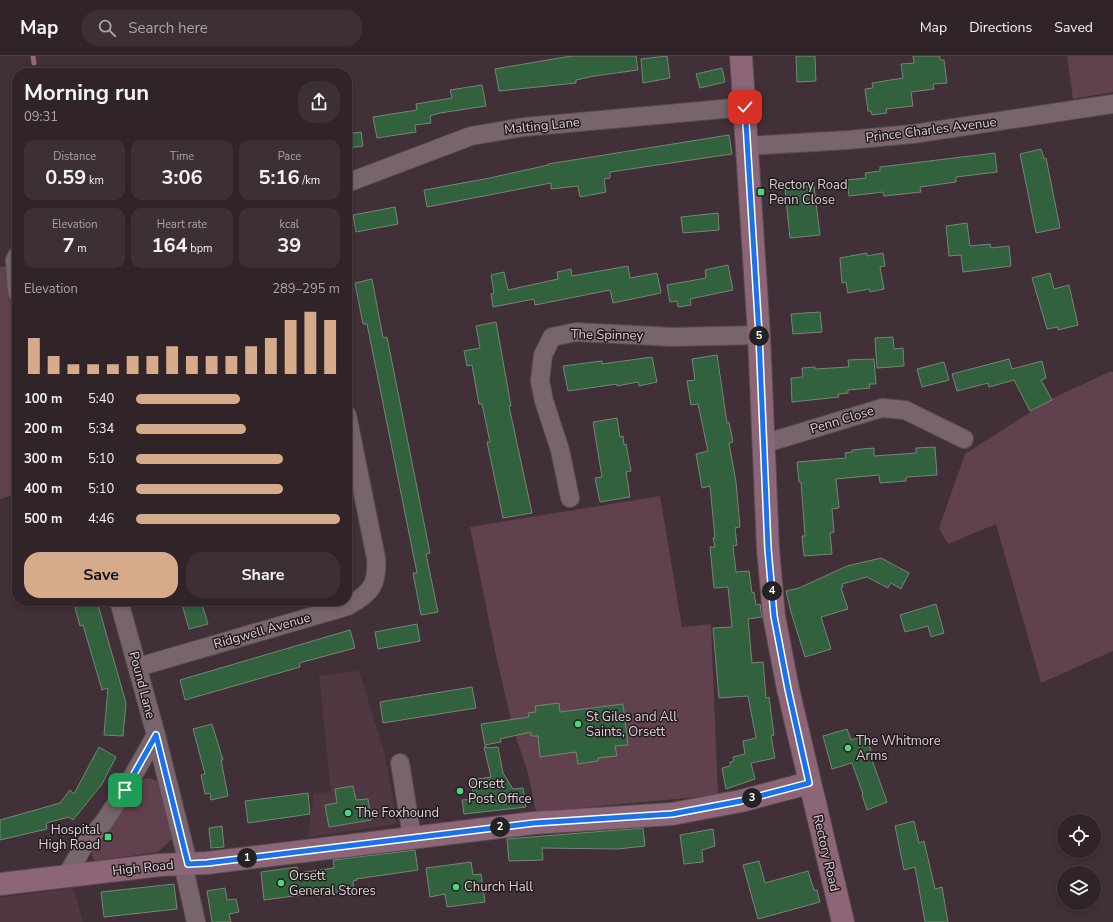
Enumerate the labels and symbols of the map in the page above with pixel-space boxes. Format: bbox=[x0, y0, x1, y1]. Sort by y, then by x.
pin bbox=[728, 90, 762, 124]
street label: Malting Lane bbox=[503, 113, 581, 139]
street label: Prince Charles Avenue bbox=[865, 113, 997, 147]
place label: Rectory Road Penn Close bbox=[769, 176, 848, 209]
marker: Rectory Road Penn Close bbox=[756, 187, 766, 197]
street label: The Spinney bbox=[571, 325, 644, 345]
pin: 5 bbox=[749, 326, 769, 346]
street label: Penn Close bbox=[808, 402, 876, 438]
pin: 4 bbox=[762, 581, 782, 601]
street label: Ridgwell Avenue bbox=[211, 609, 313, 653]
street label: Pound Lane bbox=[124, 649, 160, 721]
place label: St Giles and All Saints, Orsett bbox=[586, 708, 677, 741]
marker: St Giles and All Saints, Orsett bbox=[573, 719, 583, 729]
place label: The Whitmore Arms bbox=[856, 732, 941, 765]
marker: The Whitmore Arms bbox=[843, 743, 853, 753]
pin bbox=[108, 773, 142, 807]
place label: Orsett Post Office bbox=[468, 775, 531, 808]
marker: Orsett Post Office bbox=[455, 786, 465, 796]
pin: 3 bbox=[742, 788, 762, 808]
place label: The Foxhound bbox=[356, 804, 439, 822]
marker: The Foxhound bbox=[343, 808, 353, 818]
street label: Rectory Road bbox=[808, 813, 844, 893]
pin: 2 bbox=[490, 817, 510, 837]
place label: Hospital High Road bbox=[39, 821, 100, 854]
marker: Hospital High Road bbox=[103, 832, 113, 842]
pin: 1 bbox=[237, 848, 257, 868]
street label: High Road bbox=[111, 856, 175, 880]
place label: Orsett General Stores bbox=[289, 867, 376, 900]
marker: Orsett General Stores bbox=[276, 878, 286, 888]
place label: Church Hall bbox=[464, 878, 533, 896]
marker: Church Hall bbox=[451, 882, 461, 892]

